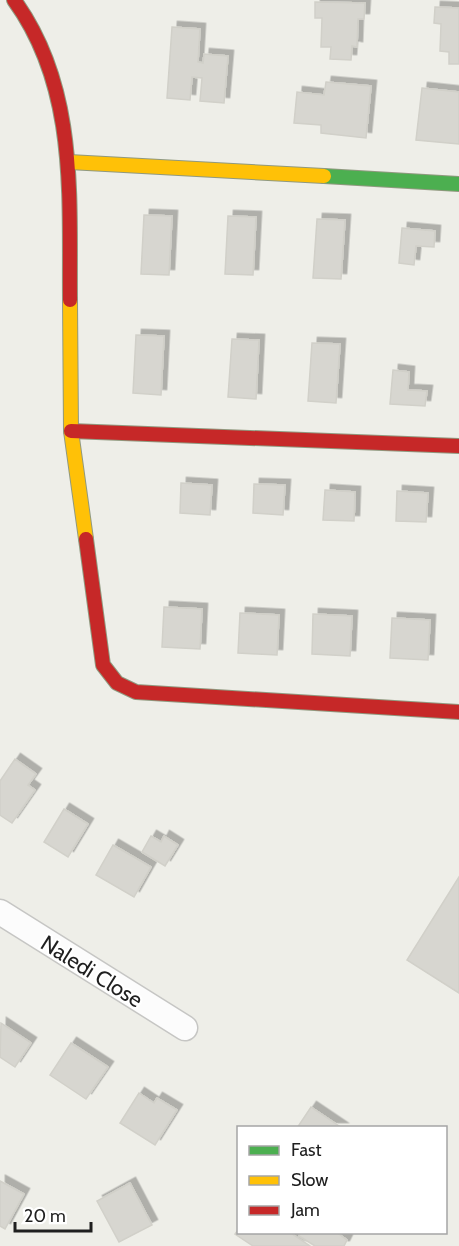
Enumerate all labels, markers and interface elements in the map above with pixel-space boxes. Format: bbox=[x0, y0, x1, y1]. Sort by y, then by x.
street label: Naledi Close bbox=[36, 929, 148, 1013]
legend bbox=[237, 1126, 447, 1234]
text: Fast bbox=[291, 1139, 322, 1161]
text: Slow bbox=[291, 1169, 328, 1191]
scale bar bbox=[15, 1195, 92, 1233]
text: Jam bbox=[290, 1199, 320, 1221]
text: 20 m bbox=[24, 1205, 66, 1227]

